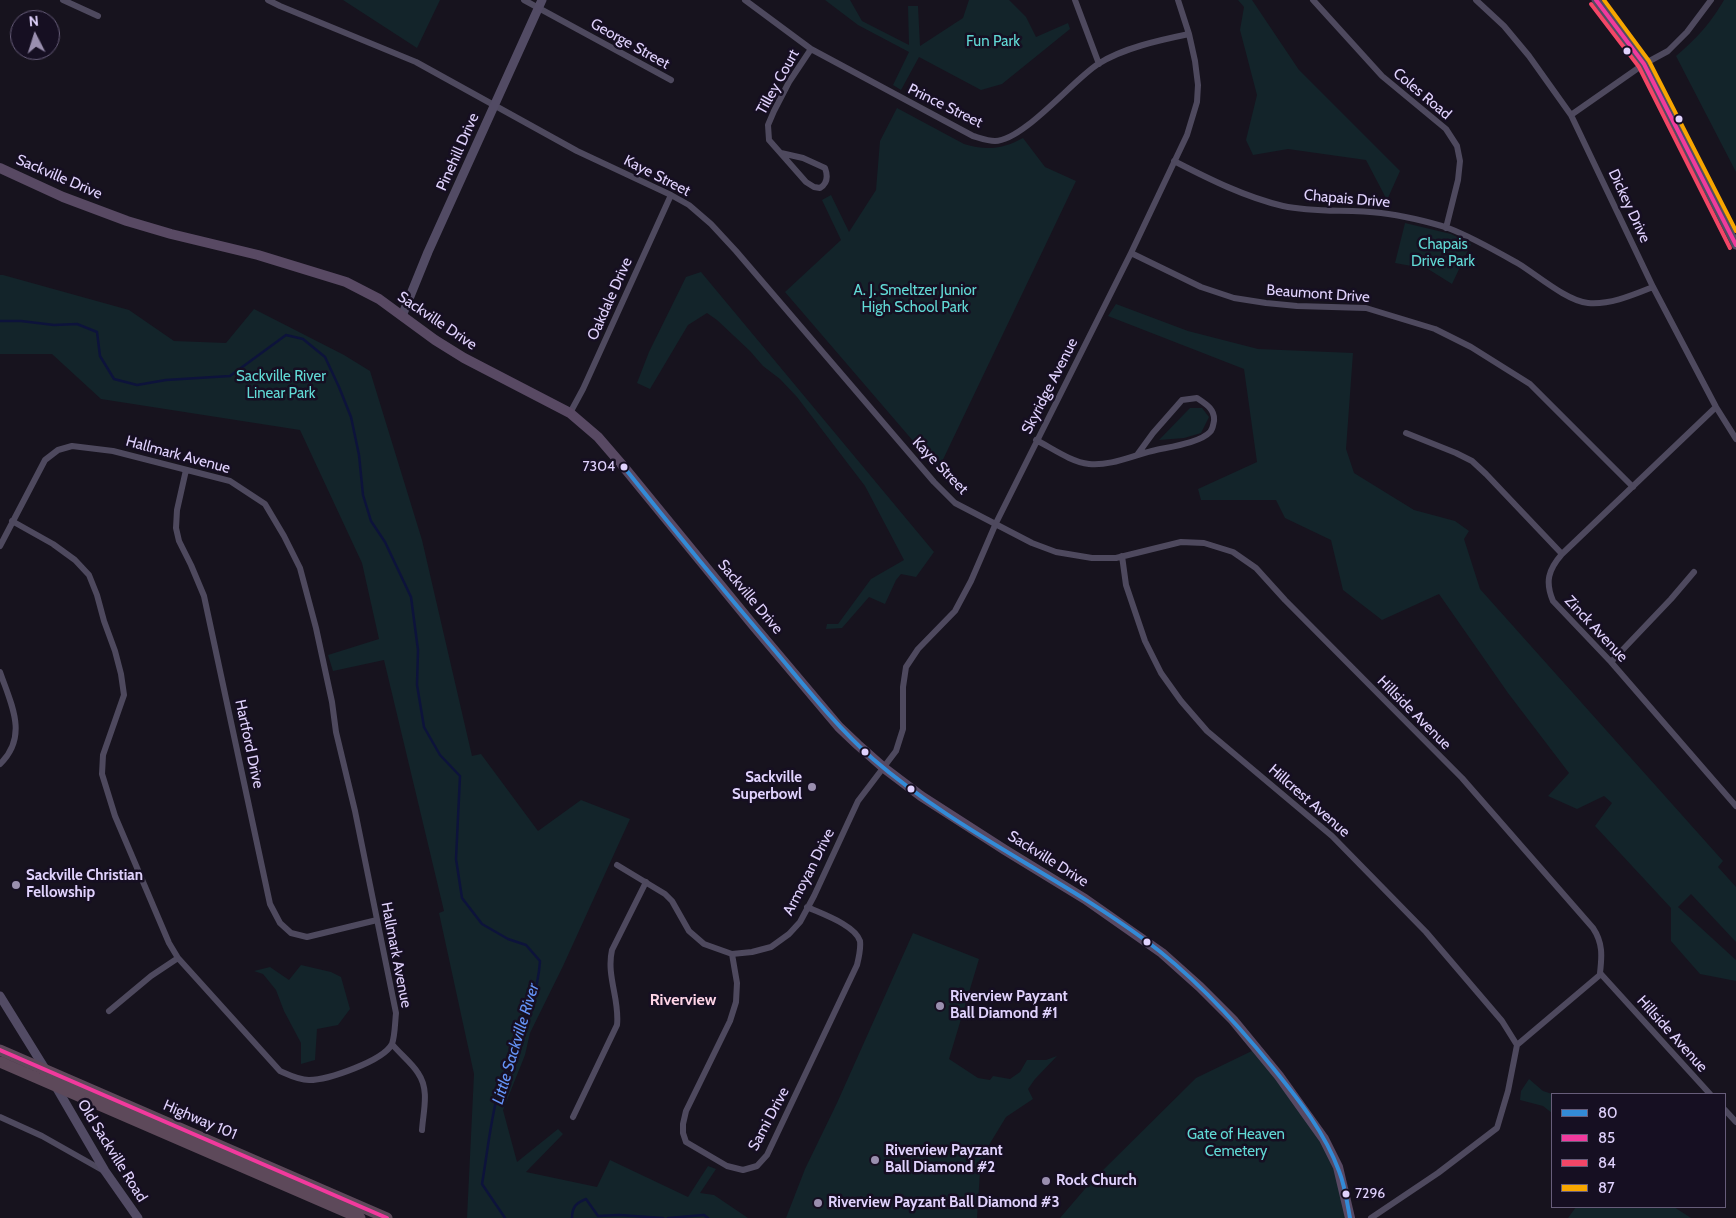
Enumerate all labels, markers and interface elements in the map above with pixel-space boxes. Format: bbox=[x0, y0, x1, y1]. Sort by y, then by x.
north arrow bbox=[10, 10, 60, 60]
text: N bbox=[28, 12, 39, 30]
street label: George Street bbox=[587, 15, 673, 73]
park label: Fun Park bbox=[966, 33, 1020, 51]
street label: Tilley Court bbox=[753, 46, 803, 118]
unlabelled marker bbox=[1622, 46, 1632, 56]
street label: Coles Road bbox=[1389, 64, 1455, 124]
street label: Prince Street bbox=[905, 80, 985, 132]
street label: Pinehill Drive bbox=[433, 110, 483, 194]
unlabelled marker bbox=[1674, 114, 1684, 124]
street label: Sackville Drive bbox=[13, 151, 105, 203]
street label: Kaye Street bbox=[621, 152, 693, 200]
street label: Dickey Drive bbox=[1604, 166, 1654, 246]
street label: Chapais Drive bbox=[1303, 186, 1391, 212]
park label: Chapais Drive Park bbox=[1411, 236, 1475, 271]
street label: Oakdale Drive bbox=[584, 255, 636, 343]
street label: Beaumont Drive bbox=[1266, 281, 1370, 307]
park label: A. J. Smeltzer Junior High School Park bbox=[854, 282, 976, 317]
street label: Sackville Drive bbox=[394, 288, 480, 354]
street label: Skyridge Avenue bbox=[1018, 335, 1082, 437]
park label: Sackville River Linear Park bbox=[236, 368, 326, 403]
street label: Hallmark Avenue bbox=[124, 432, 232, 478]
street label: Kaye Street bbox=[908, 434, 972, 498]
place label: 7304 bbox=[583, 459, 615, 475]
marker: 7304 bbox=[619, 462, 629, 472]
street label: Sackville Drive bbox=[714, 556, 786, 638]
street label: Zinck Avenue bbox=[1561, 592, 1631, 666]
street label: Hillside Avenue bbox=[1373, 672, 1455, 754]
street label: Hartford Drive bbox=[231, 698, 267, 790]
unlabelled marker bbox=[860, 747, 870, 757]
street label: Hillcrest Avenue bbox=[1265, 761, 1353, 841]
place label: Sackville Superbowl bbox=[732, 769, 802, 804]
marker: Sackville Superbowl bbox=[806, 781, 818, 793]
unlabelled marker bbox=[906, 784, 916, 794]
street label: Armoyan Drive bbox=[779, 825, 839, 919]
street label: Sackville Drive bbox=[1004, 827, 1092, 891]
place label: Sackville Christian Fellowship bbox=[26, 867, 143, 902]
marker: Sackville Christian Fellowship bbox=[10, 879, 22, 891]
street label: Hallmark Avenue bbox=[377, 901, 415, 1009]
unlabelled marker bbox=[1142, 937, 1152, 947]
water label: Little Sackville River bbox=[488, 981, 544, 1107]
place label: Riverview Payzant Ball Diamond #1 bbox=[950, 988, 1068, 1023]
district label: Riverview bbox=[650, 990, 716, 1010]
street label: Hillside Avenue bbox=[1633, 992, 1711, 1076]
marker: Riverview Payzant Ball Diamond #1 bbox=[934, 1000, 946, 1012]
street label: Sami Drive bbox=[745, 1084, 793, 1154]
legend bbox=[1551, 1093, 1726, 1208]
street label: Highway 101 bbox=[161, 1096, 239, 1144]
street label: Old Sackville Road bbox=[73, 1097, 151, 1205]
text: 80 bbox=[1598, 1104, 1618, 1122]
park label: Gate of Heaven Cemetery bbox=[1187, 1126, 1285, 1161]
text: 85 bbox=[1598, 1129, 1615, 1147]
place label: Riverview Payzant Ball Diamond #2 bbox=[885, 1142, 1003, 1177]
marker: Riverview Payzant Ball Diamond #2 bbox=[869, 1154, 881, 1166]
text: 84 bbox=[1598, 1154, 1616, 1172]
place label: Rock Church bbox=[1056, 1172, 1137, 1190]
marker: Rock Church bbox=[1040, 1175, 1052, 1187]
text: 87 bbox=[1598, 1179, 1615, 1197]
place label: 7296 bbox=[1355, 1186, 1385, 1202]
marker: 7296 bbox=[1341, 1189, 1351, 1199]
place label: Riverview Payzant Ball Diamond #3 bbox=[828, 1194, 1060, 1212]
marker: Riverview Payzant Ball Diamond #3 bbox=[812, 1197, 824, 1209]

